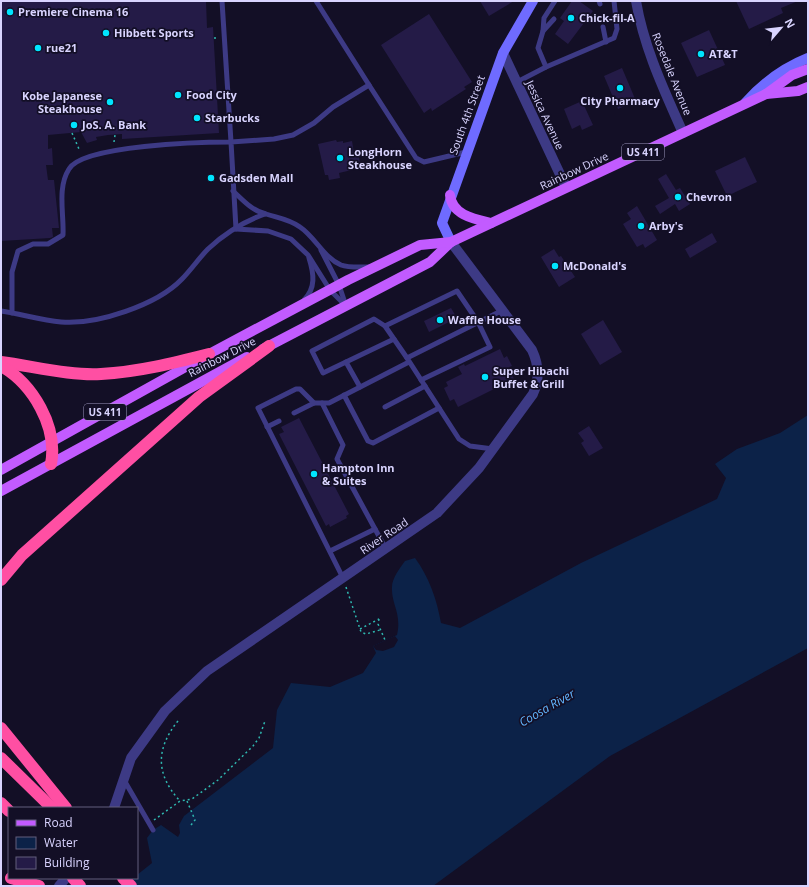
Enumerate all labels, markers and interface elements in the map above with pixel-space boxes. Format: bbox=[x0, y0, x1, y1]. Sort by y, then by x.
place label: Premiere Cinema 16 bbox=[18, 4, 128, 19]
marker: Premiere Cinema 16 bbox=[5, 7, 15, 17]
north arrow bbox=[761, 8, 801, 48]
place label: Chick-fil-A bbox=[579, 10, 635, 25]
marker: Chick-fil-A bbox=[566, 13, 576, 23]
text: N bbox=[782, 16, 799, 31]
place label: Hibbett Sports bbox=[114, 25, 194, 40]
marker: Hibbett Sports bbox=[101, 28, 111, 38]
street label: Rosedale Avenue bbox=[649, 30, 696, 117]
place label: rue21 bbox=[46, 40, 77, 55]
marker: rue21 bbox=[33, 43, 43, 53]
place label: AT&T bbox=[709, 46, 738, 61]
marker: AT&T bbox=[696, 49, 706, 59]
street label: South 4th Street bbox=[445, 73, 488, 157]
street label: Jessica Avenue bbox=[522, 77, 568, 152]
marker: City Pharmacy bbox=[615, 83, 625, 93]
place label: Food City bbox=[186, 87, 238, 102]
place label: Kobe Japanese Steakhouse bbox=[22, 88, 102, 116]
marker: Food City bbox=[173, 90, 183, 100]
place label: City Pharmacy bbox=[580, 93, 660, 108]
marker: Kobe Japanese Steakhouse bbox=[105, 97, 115, 107]
place label: Starbucks bbox=[205, 110, 260, 125]
marker: Starbucks bbox=[192, 113, 202, 123]
place label: JoS. A. Bank bbox=[81, 117, 146, 132]
marker: JoS. A. Bank bbox=[69, 120, 79, 130]
place label: LongHorn Steakhouse bbox=[348, 144, 413, 172]
road number: US 411 bbox=[622, 144, 664, 160]
street label: Rainbow Drive bbox=[537, 148, 611, 193]
marker: LongHorn Steakhouse bbox=[335, 153, 345, 163]
place label: Gadsden Mall bbox=[219, 170, 293, 185]
marker: Gadsden Mall bbox=[206, 173, 216, 183]
place label: Chevron bbox=[686, 189, 732, 204]
marker: Chevron bbox=[673, 192, 683, 202]
place label: Arby's bbox=[649, 218, 684, 233]
marker: Arby's bbox=[636, 221, 646, 231]
place label: McDonald's bbox=[563, 258, 627, 273]
marker: McDonald's bbox=[550, 261, 560, 271]
place label: Waffle House bbox=[448, 312, 521, 327]
marker: Waffle House bbox=[435, 315, 445, 325]
street label: Rainbow Drive bbox=[185, 333, 258, 380]
place label: Super Hibachi Buffet & Grill bbox=[493, 363, 569, 391]
marker: Super Hibachi Buffet & Grill bbox=[480, 372, 490, 382]
road number: US 411 bbox=[84, 404, 126, 420]
place label: Hampton Inn & Suites bbox=[322, 460, 395, 488]
marker: Hampton Inn & Suites bbox=[309, 469, 319, 479]
street label: River Road bbox=[357, 514, 411, 557]
water label: Coosa River bbox=[516, 684, 579, 730]
legend bbox=[8, 807, 138, 879]
text: Road bbox=[44, 814, 73, 831]
text: Water bbox=[44, 834, 78, 851]
text: Building bbox=[44, 854, 90, 871]

